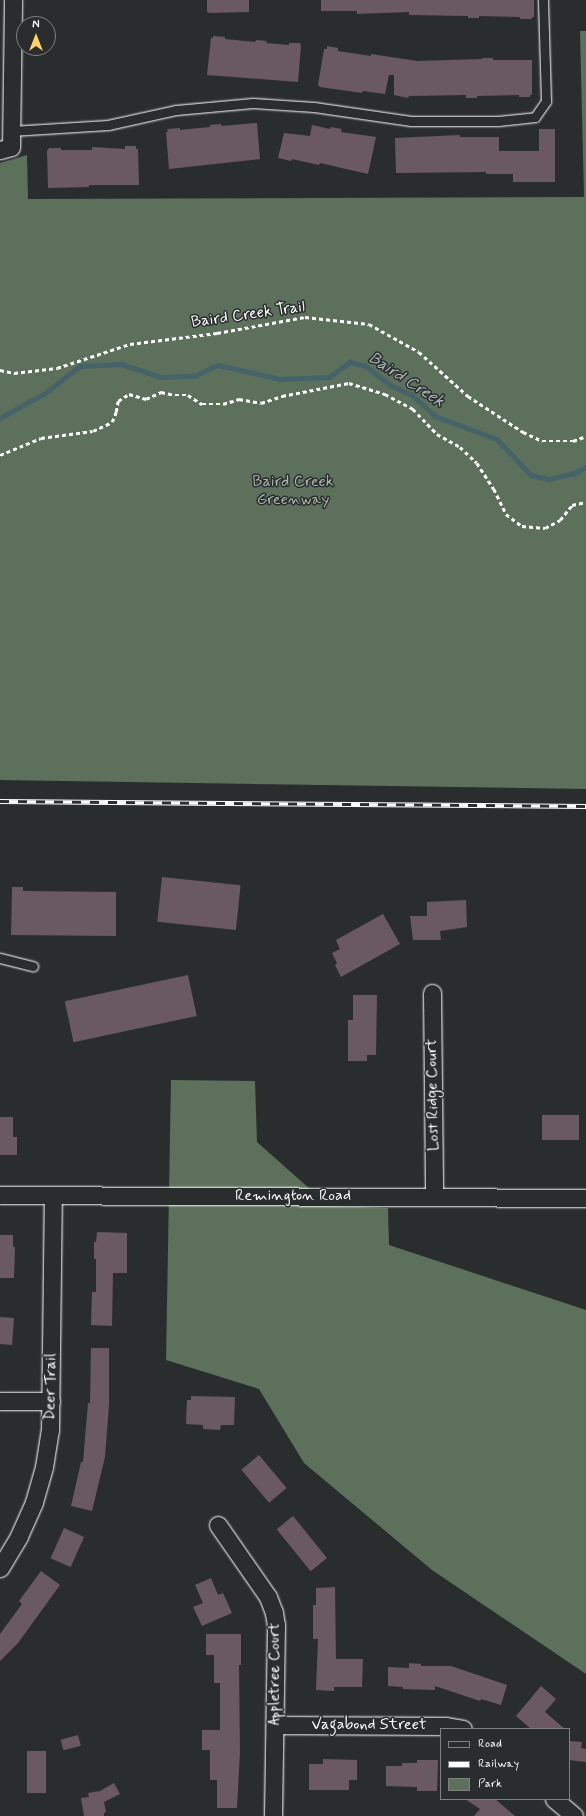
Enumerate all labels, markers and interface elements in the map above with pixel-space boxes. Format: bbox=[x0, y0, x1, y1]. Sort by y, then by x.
north arrow bbox=[16, 16, 56, 56]
text: N bbox=[32, 18, 40, 32]
street label: Baird Creek Trail bbox=[190, 298, 306, 332]
water label: Baird Creek bbox=[364, 348, 448, 412]
park label: Baird Creek Greenway bbox=[252, 472, 334, 510]
street label: Lost Ridge Court bbox=[422, 1039, 444, 1151]
street label: Remington Road bbox=[235, 1186, 351, 1206]
street label: Deer Trail bbox=[41, 1354, 61, 1420]
street label: Appletree Court bbox=[265, 1623, 285, 1725]
street label: Vagabond Street bbox=[312, 1715, 426, 1735]
legend bbox=[440, 1728, 570, 1800]
text: Road bbox=[478, 1736, 502, 1752]
text: Railway bbox=[478, 1756, 519, 1772]
text: Park bbox=[478, 1776, 502, 1792]

